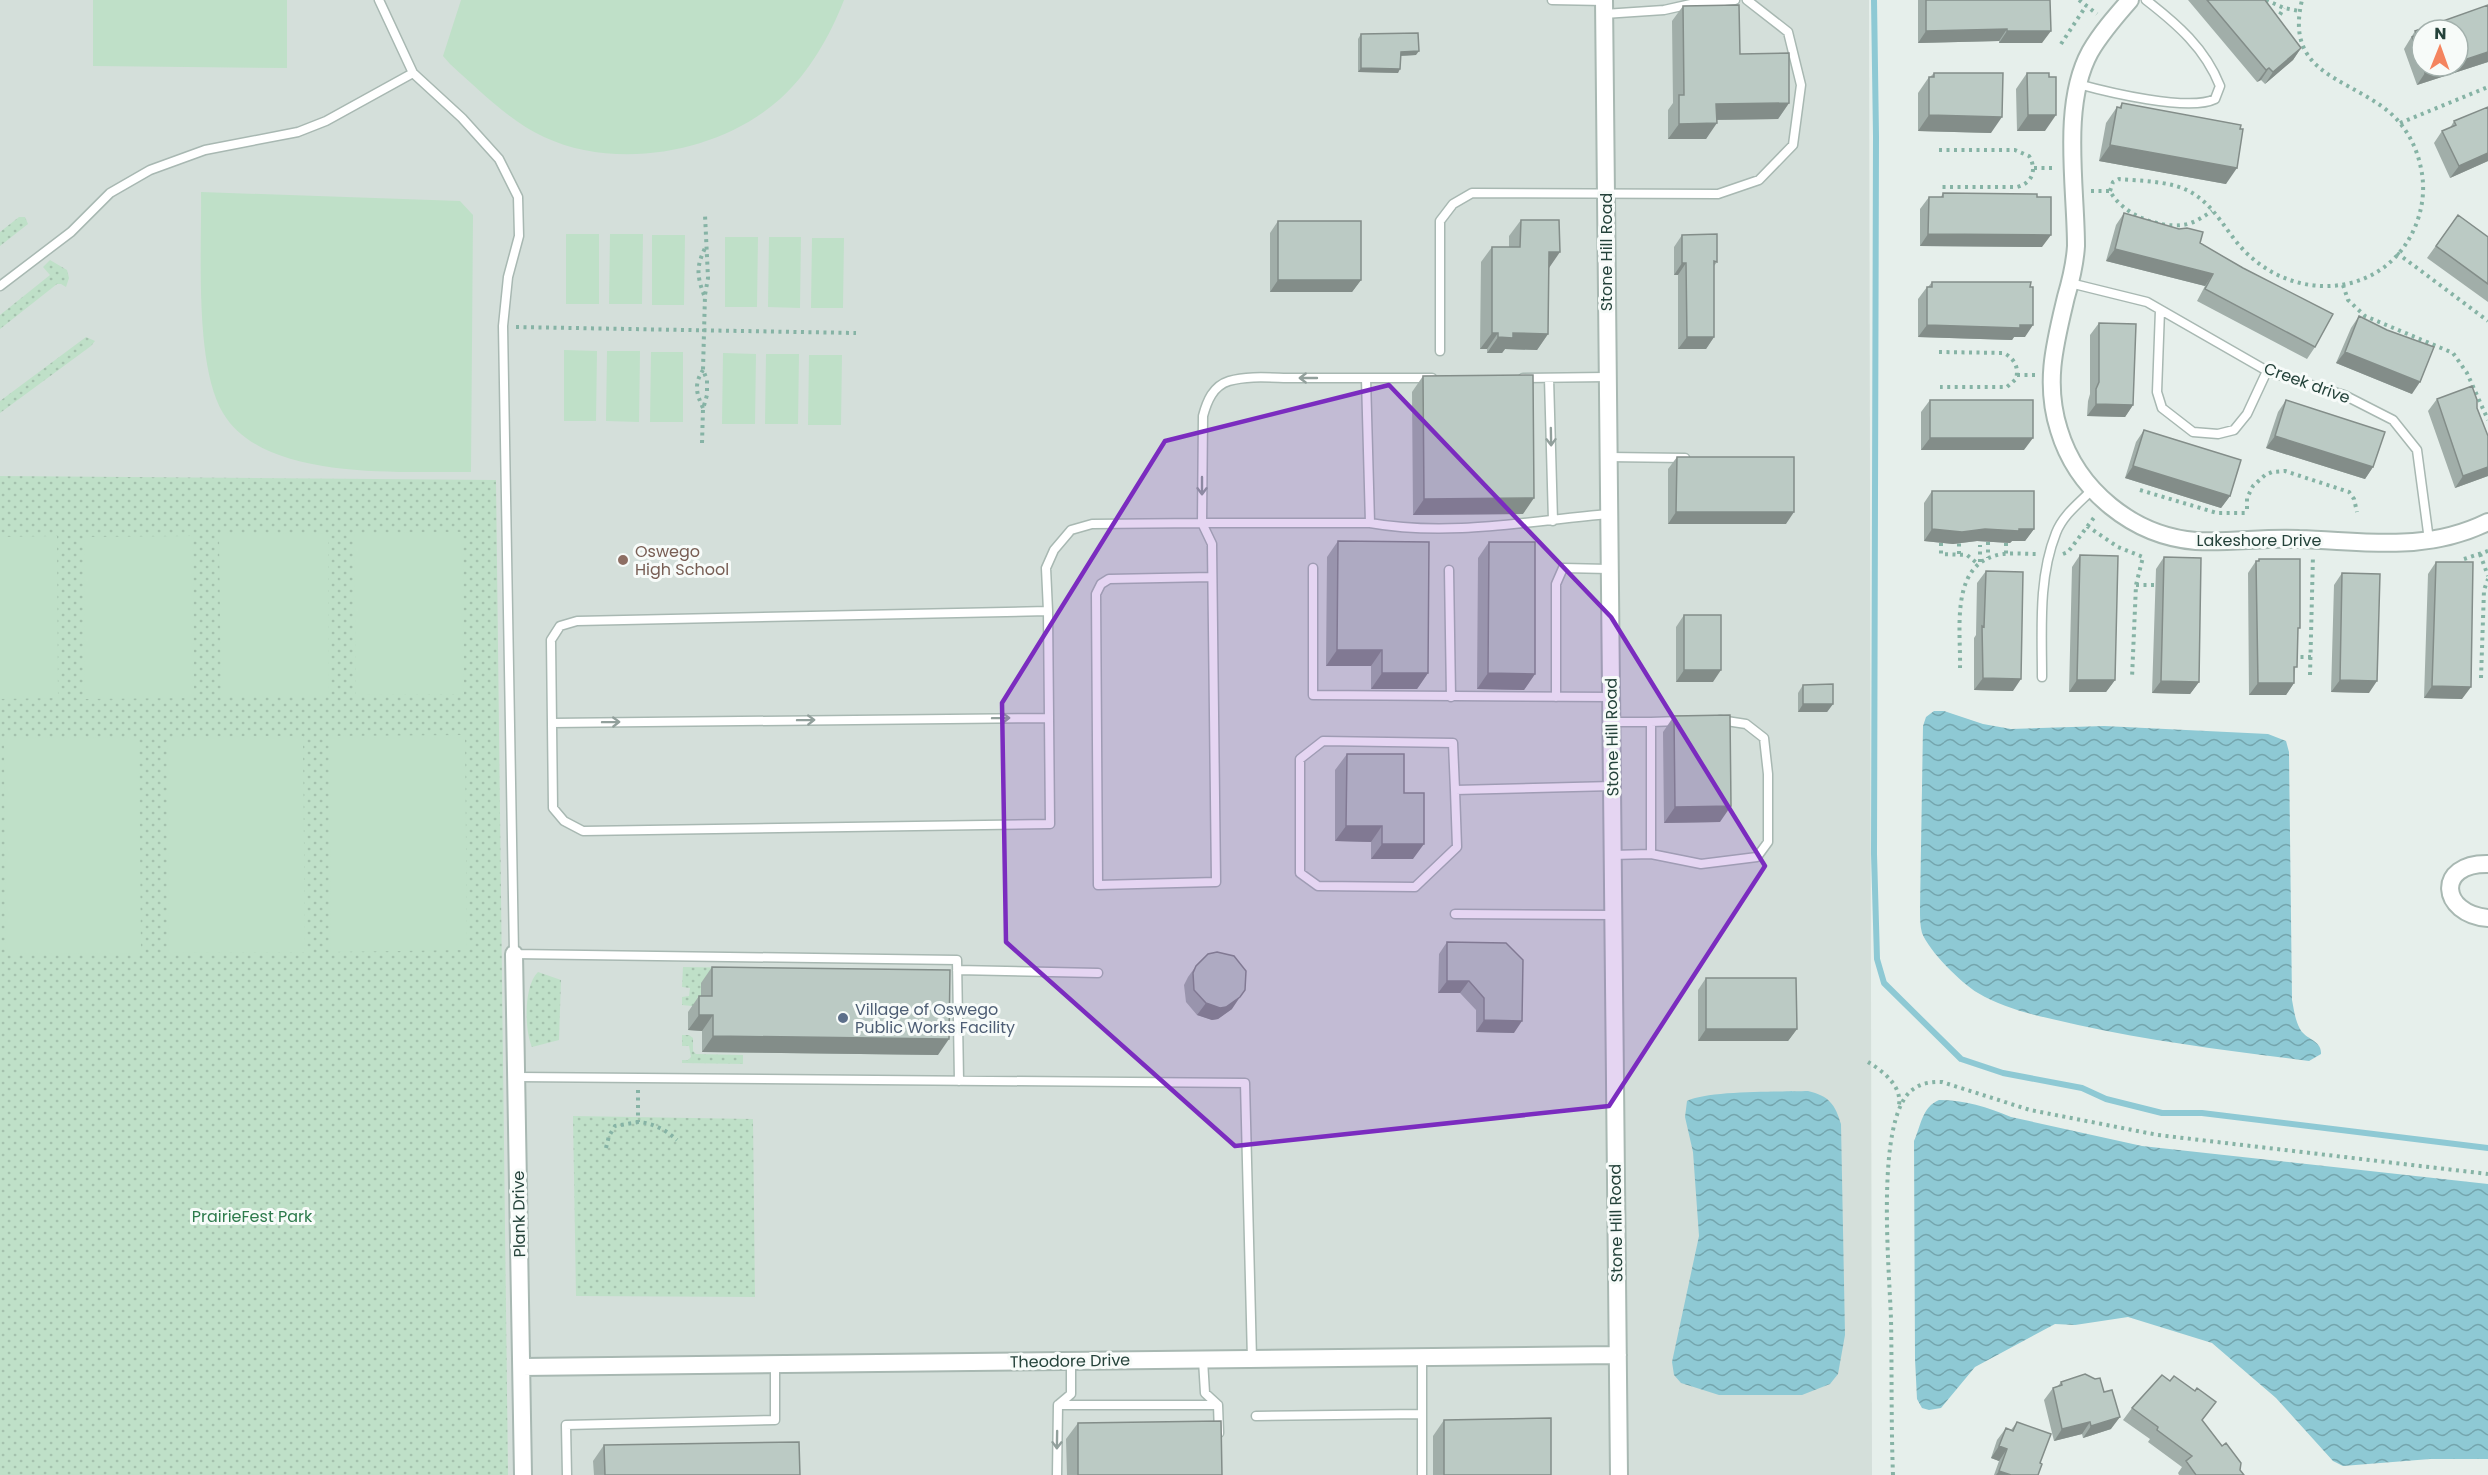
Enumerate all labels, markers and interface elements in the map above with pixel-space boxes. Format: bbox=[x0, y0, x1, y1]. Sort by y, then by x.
north arrow bbox=[2410, 18, 2470, 78]
text: N bbox=[2434, 22, 2446, 45]
street label: Stone Hill Road bbox=[1595, 193, 1618, 311]
street label: Creek drive bbox=[2261, 357, 2353, 409]
one-way arrow bbox=[1298, 372, 1318, 384]
one-way arrow bbox=[1545, 426, 1556, 446]
one-way arrow bbox=[1196, 476, 1208, 496]
street label: Lakeshore Drive bbox=[2197, 529, 2322, 552]
place label: Oswego High School bbox=[635, 540, 729, 581]
marker: Oswego High School bbox=[616, 553, 630, 567]
street label: Stone Hill Road bbox=[1599, 677, 1625, 797]
one-way arrow bbox=[990, 712, 1010, 724]
one-way arrow bbox=[795, 714, 815, 726]
one-way arrow bbox=[600, 717, 620, 728]
place label: Village of Oswego Public Works Facility bbox=[855, 998, 1015, 1039]
marker: Village of Oswego Public Works Facility bbox=[836, 1011, 850, 1025]
street label: Stone Hill Road bbox=[1603, 1163, 1629, 1283]
street label: Plank Drive bbox=[507, 1170, 531, 1258]
park label: PrairieFest Park bbox=[192, 1205, 313, 1228]
street label: Theodore Drive bbox=[1010, 1348, 1130, 1374]
one-way arrow bbox=[1051, 1430, 1063, 1450]

